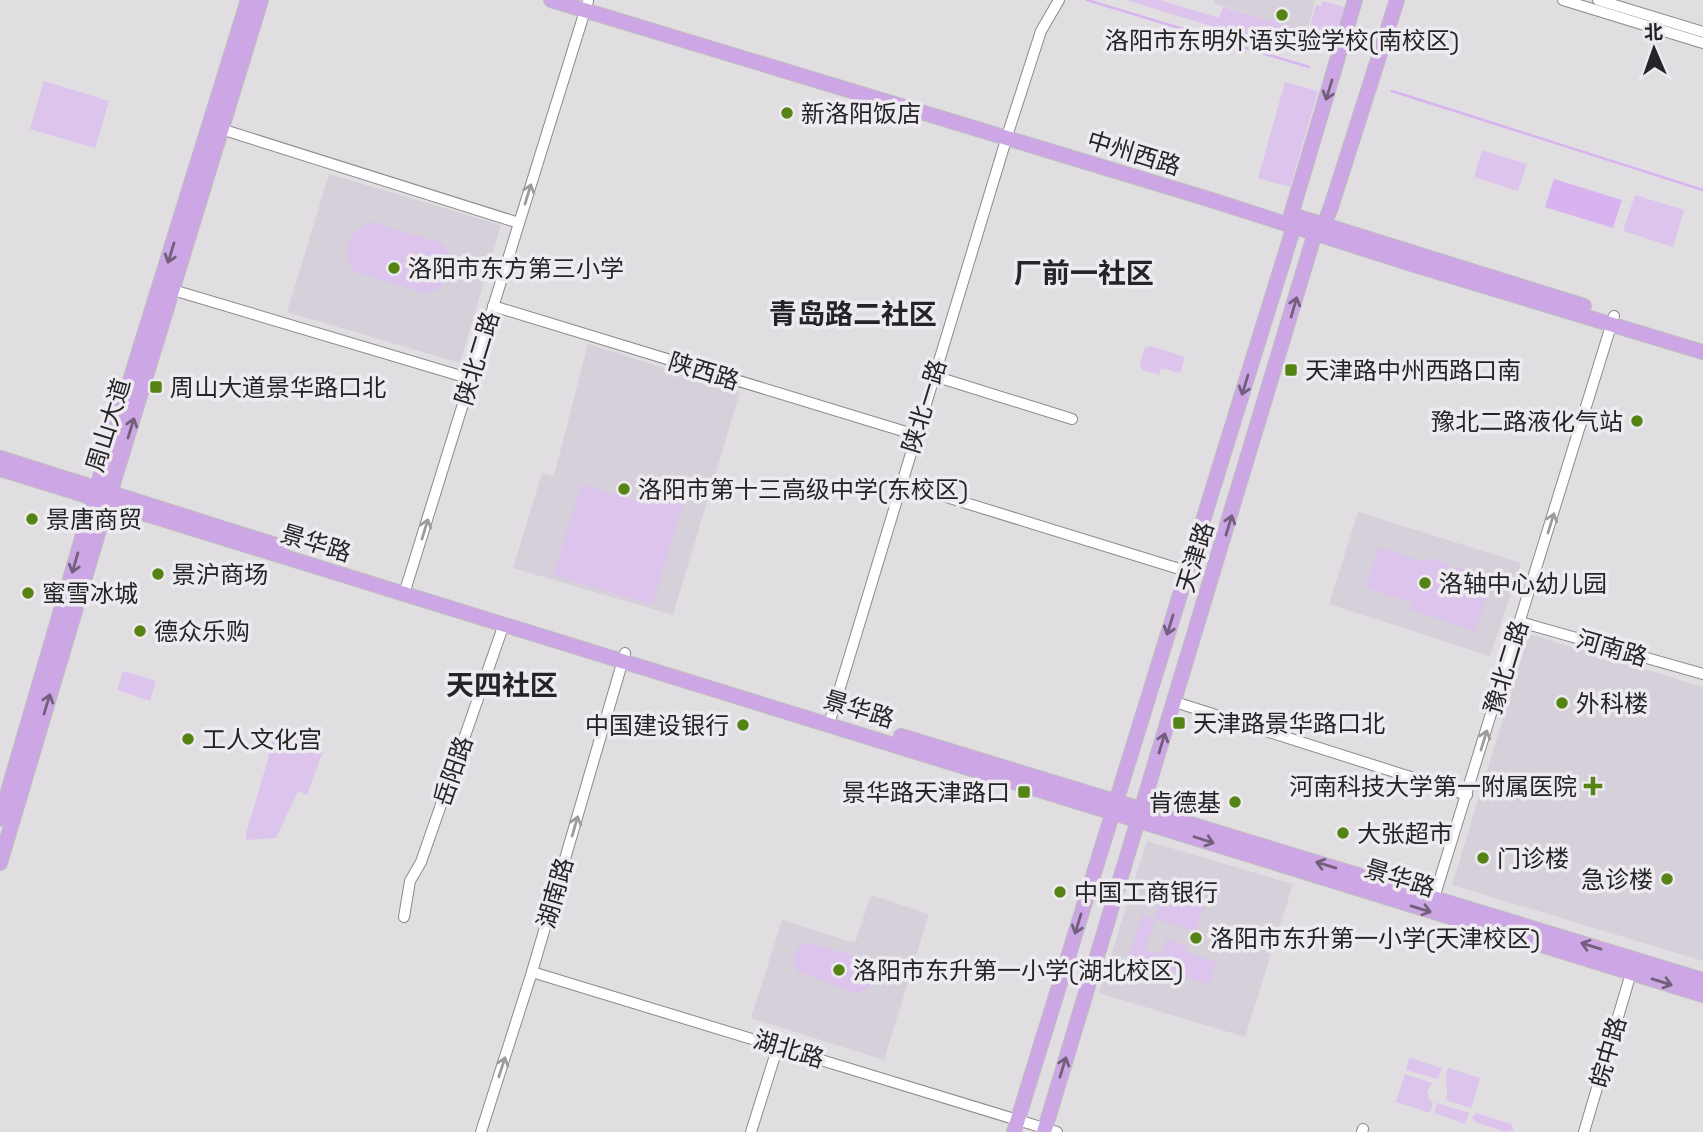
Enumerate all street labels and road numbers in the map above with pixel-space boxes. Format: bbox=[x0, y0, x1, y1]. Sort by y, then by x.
street label: 中州西路 bbox=[1084, 124, 1184, 182]
street label: 陕北二路 bbox=[448, 308, 506, 408]
street label: 陕西路 bbox=[665, 346, 743, 396]
street label: 陕北一路 bbox=[895, 356, 953, 456]
street label: 周山大道 bbox=[79, 375, 137, 475]
street label: 景华路 bbox=[277, 518, 355, 568]
street label: 天津路 bbox=[1170, 518, 1220, 596]
street label: 豫北二路 bbox=[1477, 617, 1535, 717]
street label: 河南路 bbox=[1573, 623, 1651, 673]
street label: 景华路 bbox=[820, 684, 898, 734]
street label: 岳阳路 bbox=[427, 732, 479, 810]
street label: 景华路 bbox=[1361, 853, 1439, 903]
street label: 湖南路 bbox=[530, 854, 580, 932]
street label: 皖中路 bbox=[1583, 1013, 1633, 1091]
street label: 湖北路 bbox=[750, 1024, 828, 1074]

